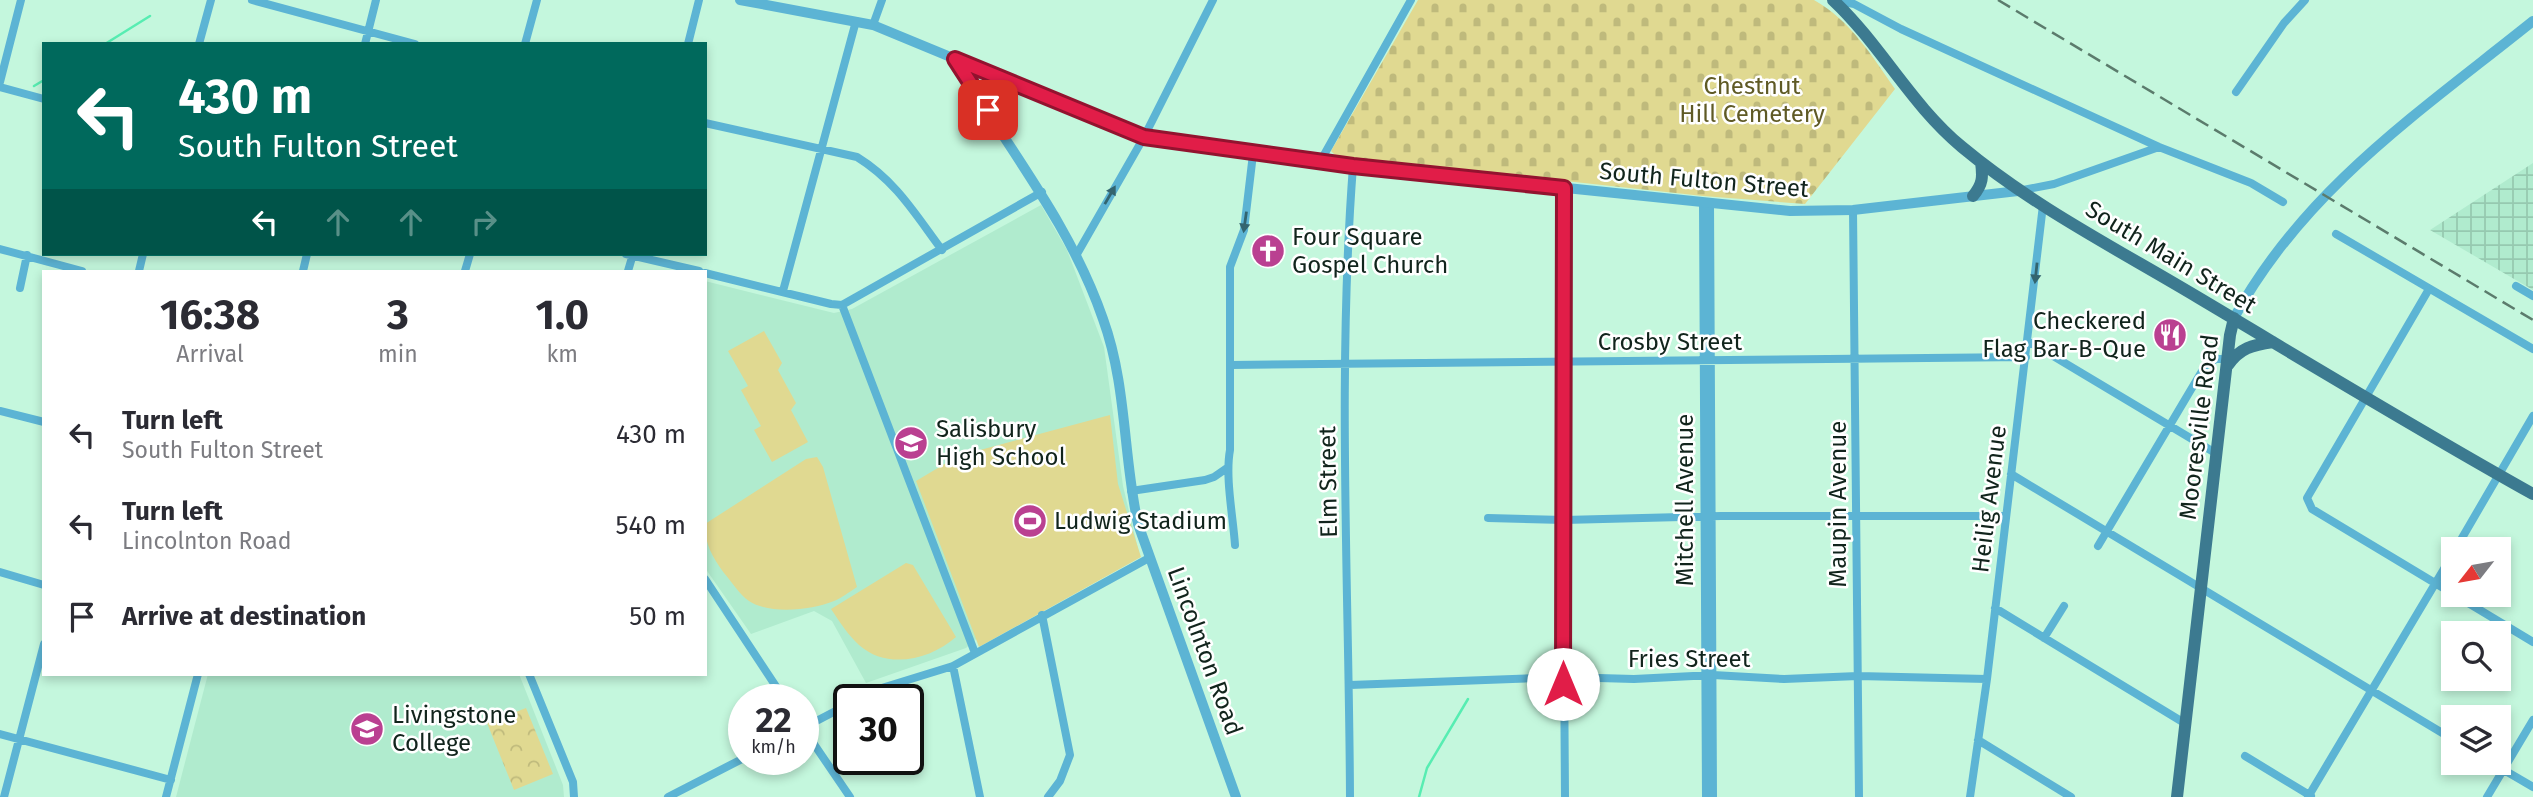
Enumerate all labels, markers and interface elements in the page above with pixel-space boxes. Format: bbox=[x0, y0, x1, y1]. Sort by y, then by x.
text: 430 m bbox=[178, 67, 312, 126]
icon: left bbox=[63, 70, 154, 161]
park label: Chestnut Hill Cemetery bbox=[1679, 72, 1825, 128]
pin bbox=[958, 80, 1018, 140]
icon: arrive bbox=[969, 91, 1007, 129]
text: South Fulton Street bbox=[178, 127, 458, 165]
street label: South Fulton Street bbox=[1598, 157, 1810, 203]
one-way arrow bbox=[1104, 185, 1116, 205]
street label: South Main Street bbox=[2081, 195, 2262, 319]
icon: left bbox=[246, 203, 284, 241]
icon: ahead bbox=[319, 203, 357, 241]
icon: ahead bbox=[392, 203, 430, 241]
icon: right bbox=[465, 203, 503, 241]
one-way arrow bbox=[1239, 211, 1250, 233]
place label: Four Square Gospel Church bbox=[1292, 223, 1448, 279]
church icon: Four Square Gospel Church bbox=[1249, 232, 1287, 270]
one-way arrow bbox=[2030, 262, 2041, 284]
text: 16:38 bbox=[160, 290, 260, 340]
text: 3 bbox=[387, 290, 409, 340]
text: 1.0 bbox=[536, 290, 589, 340]
place label: Checkered Flag Bar-B-Que bbox=[1982, 307, 2146, 363]
restaurant icon: Checkered Flag Bar-B-Que bbox=[2151, 316, 2189, 354]
street label: Crosby Street bbox=[1598, 328, 1742, 356]
street label: Mooresville Road bbox=[2174, 333, 2224, 521]
text: Arrival bbox=[176, 340, 244, 368]
text: min bbox=[378, 340, 418, 368]
text: km bbox=[547, 340, 578, 368]
text: Turn left bbox=[122, 405, 223, 436]
street label: Mitchell Avenue bbox=[1671, 414, 1699, 586]
place label: Salisbury High School bbox=[936, 415, 1066, 471]
icon: left bbox=[63, 416, 101, 454]
text: 430 m bbox=[616, 419, 686, 450]
street label: Maupin Avenue bbox=[1824, 421, 1852, 587]
school or university icon: Salisbury High School bbox=[892, 424, 930, 462]
street label: Heilig Avenue bbox=[1966, 424, 2012, 574]
street label: Elm Street bbox=[1313, 426, 1343, 538]
text: South Fulton Street bbox=[122, 436, 323, 464]
text: Turn left bbox=[122, 496, 223, 527]
sports icon: Ludwig Stadium bbox=[1011, 502, 1049, 540]
icon: left bbox=[63, 507, 101, 545]
place label: Ludwig Stadium bbox=[1054, 507, 1227, 535]
text: 540 m bbox=[615, 510, 686, 541]
text: Lincolnton Road bbox=[122, 527, 292, 555]
north arrow bbox=[2441, 537, 2511, 607]
map controls bbox=[2441, 537, 2511, 775]
street label: Lincolnton Road bbox=[1162, 563, 1248, 739]
icon: arrive bbox=[63, 598, 101, 636]
text: Arrive at destination bbox=[122, 601, 366, 632]
text: 50 m bbox=[629, 601, 686, 632]
button: search bbox=[2441, 621, 2511, 691]
street label: Fries Street bbox=[1628, 645, 1751, 673]
position arrow bbox=[1526, 647, 1600, 721]
speed limit sign: 30 bbox=[833, 684, 924, 775]
text: 22 bbox=[755, 699, 792, 741]
place label: Livingstone College bbox=[392, 701, 516, 757]
button: layers bbox=[2441, 705, 2511, 775]
school or university icon: Livingstone College bbox=[348, 710, 386, 748]
text: km/h bbox=[751, 736, 796, 758]

